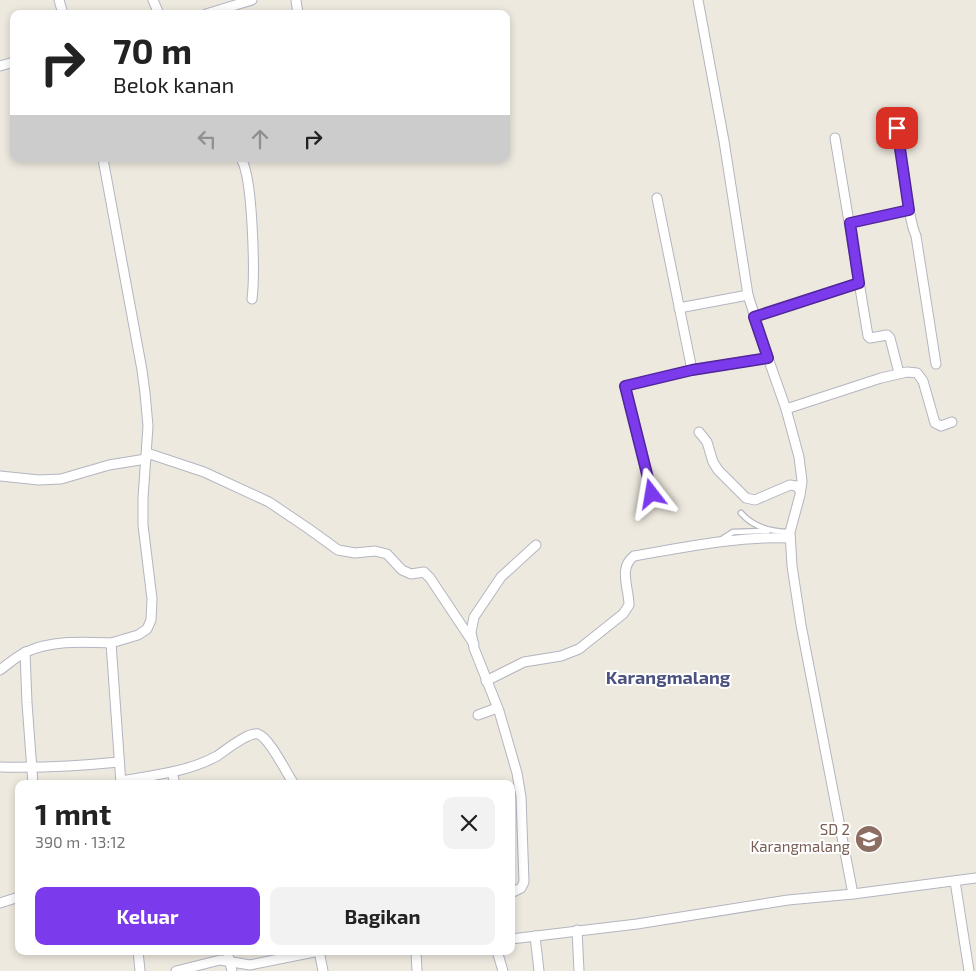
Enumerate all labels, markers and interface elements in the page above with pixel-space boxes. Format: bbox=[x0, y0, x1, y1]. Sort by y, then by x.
text: 70 m bbox=[113, 29, 192, 71]
icon: right bbox=[30, 30, 95, 95]
text: Belok kanan bbox=[113, 71, 234, 97]
pin bbox=[876, 107, 918, 149]
icon: arrive bbox=[883, 114, 911, 142]
icon: left bbox=[193, 125, 221, 153]
icon: ahead bbox=[246, 125, 274, 153]
icon: right bbox=[299, 125, 327, 153]
position arrow bbox=[625, 467, 677, 519]
district label: Karangmalang bbox=[606, 666, 731, 688]
text: 1 mnt bbox=[35, 795, 111, 831]
button: close bbox=[443, 797, 495, 849]
place label: SD 2 Karangmalang bbox=[750, 820, 851, 855]
school or university icon: SD 2 Karangmalang bbox=[854, 824, 884, 854]
text: 390 m · 13:12 bbox=[35, 832, 126, 851]
button: Keluar bbox=[35, 887, 260, 945]
button: Bagikan bbox=[270, 887, 495, 945]

